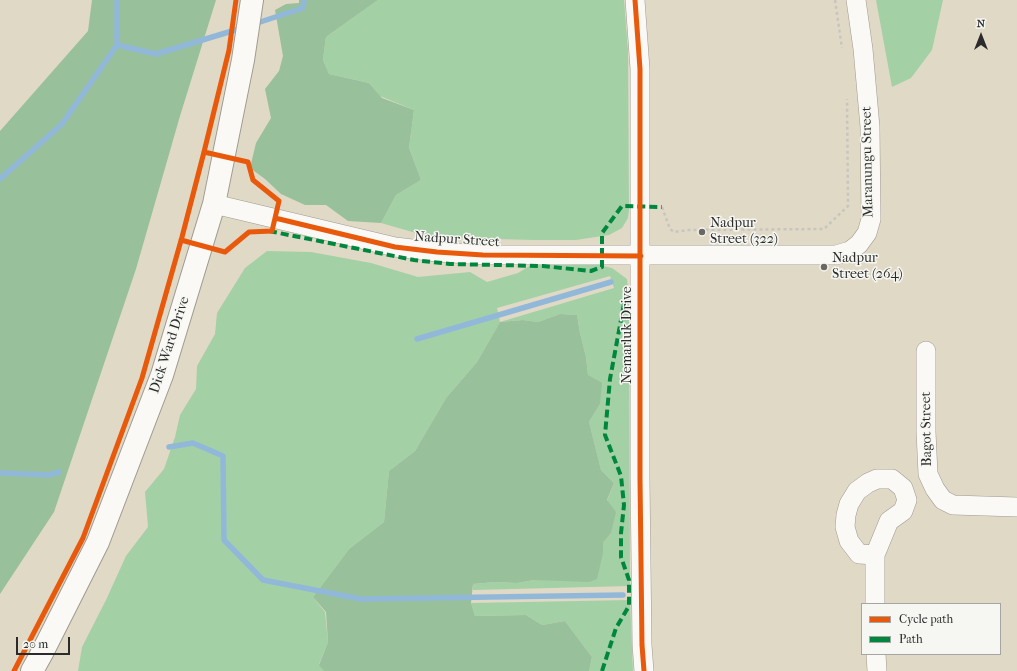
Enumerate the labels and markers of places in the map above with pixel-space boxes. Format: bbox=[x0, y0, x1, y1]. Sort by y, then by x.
place label: Nadpur Street (322) bbox=[710, 216, 778, 248]
marker: Nadpur Street (322) bbox=[697, 227, 707, 237]
place label: Nadpur Street (264) bbox=[832, 251, 903, 284]
marker: Nadpur Street (264) bbox=[819, 262, 829, 272]

